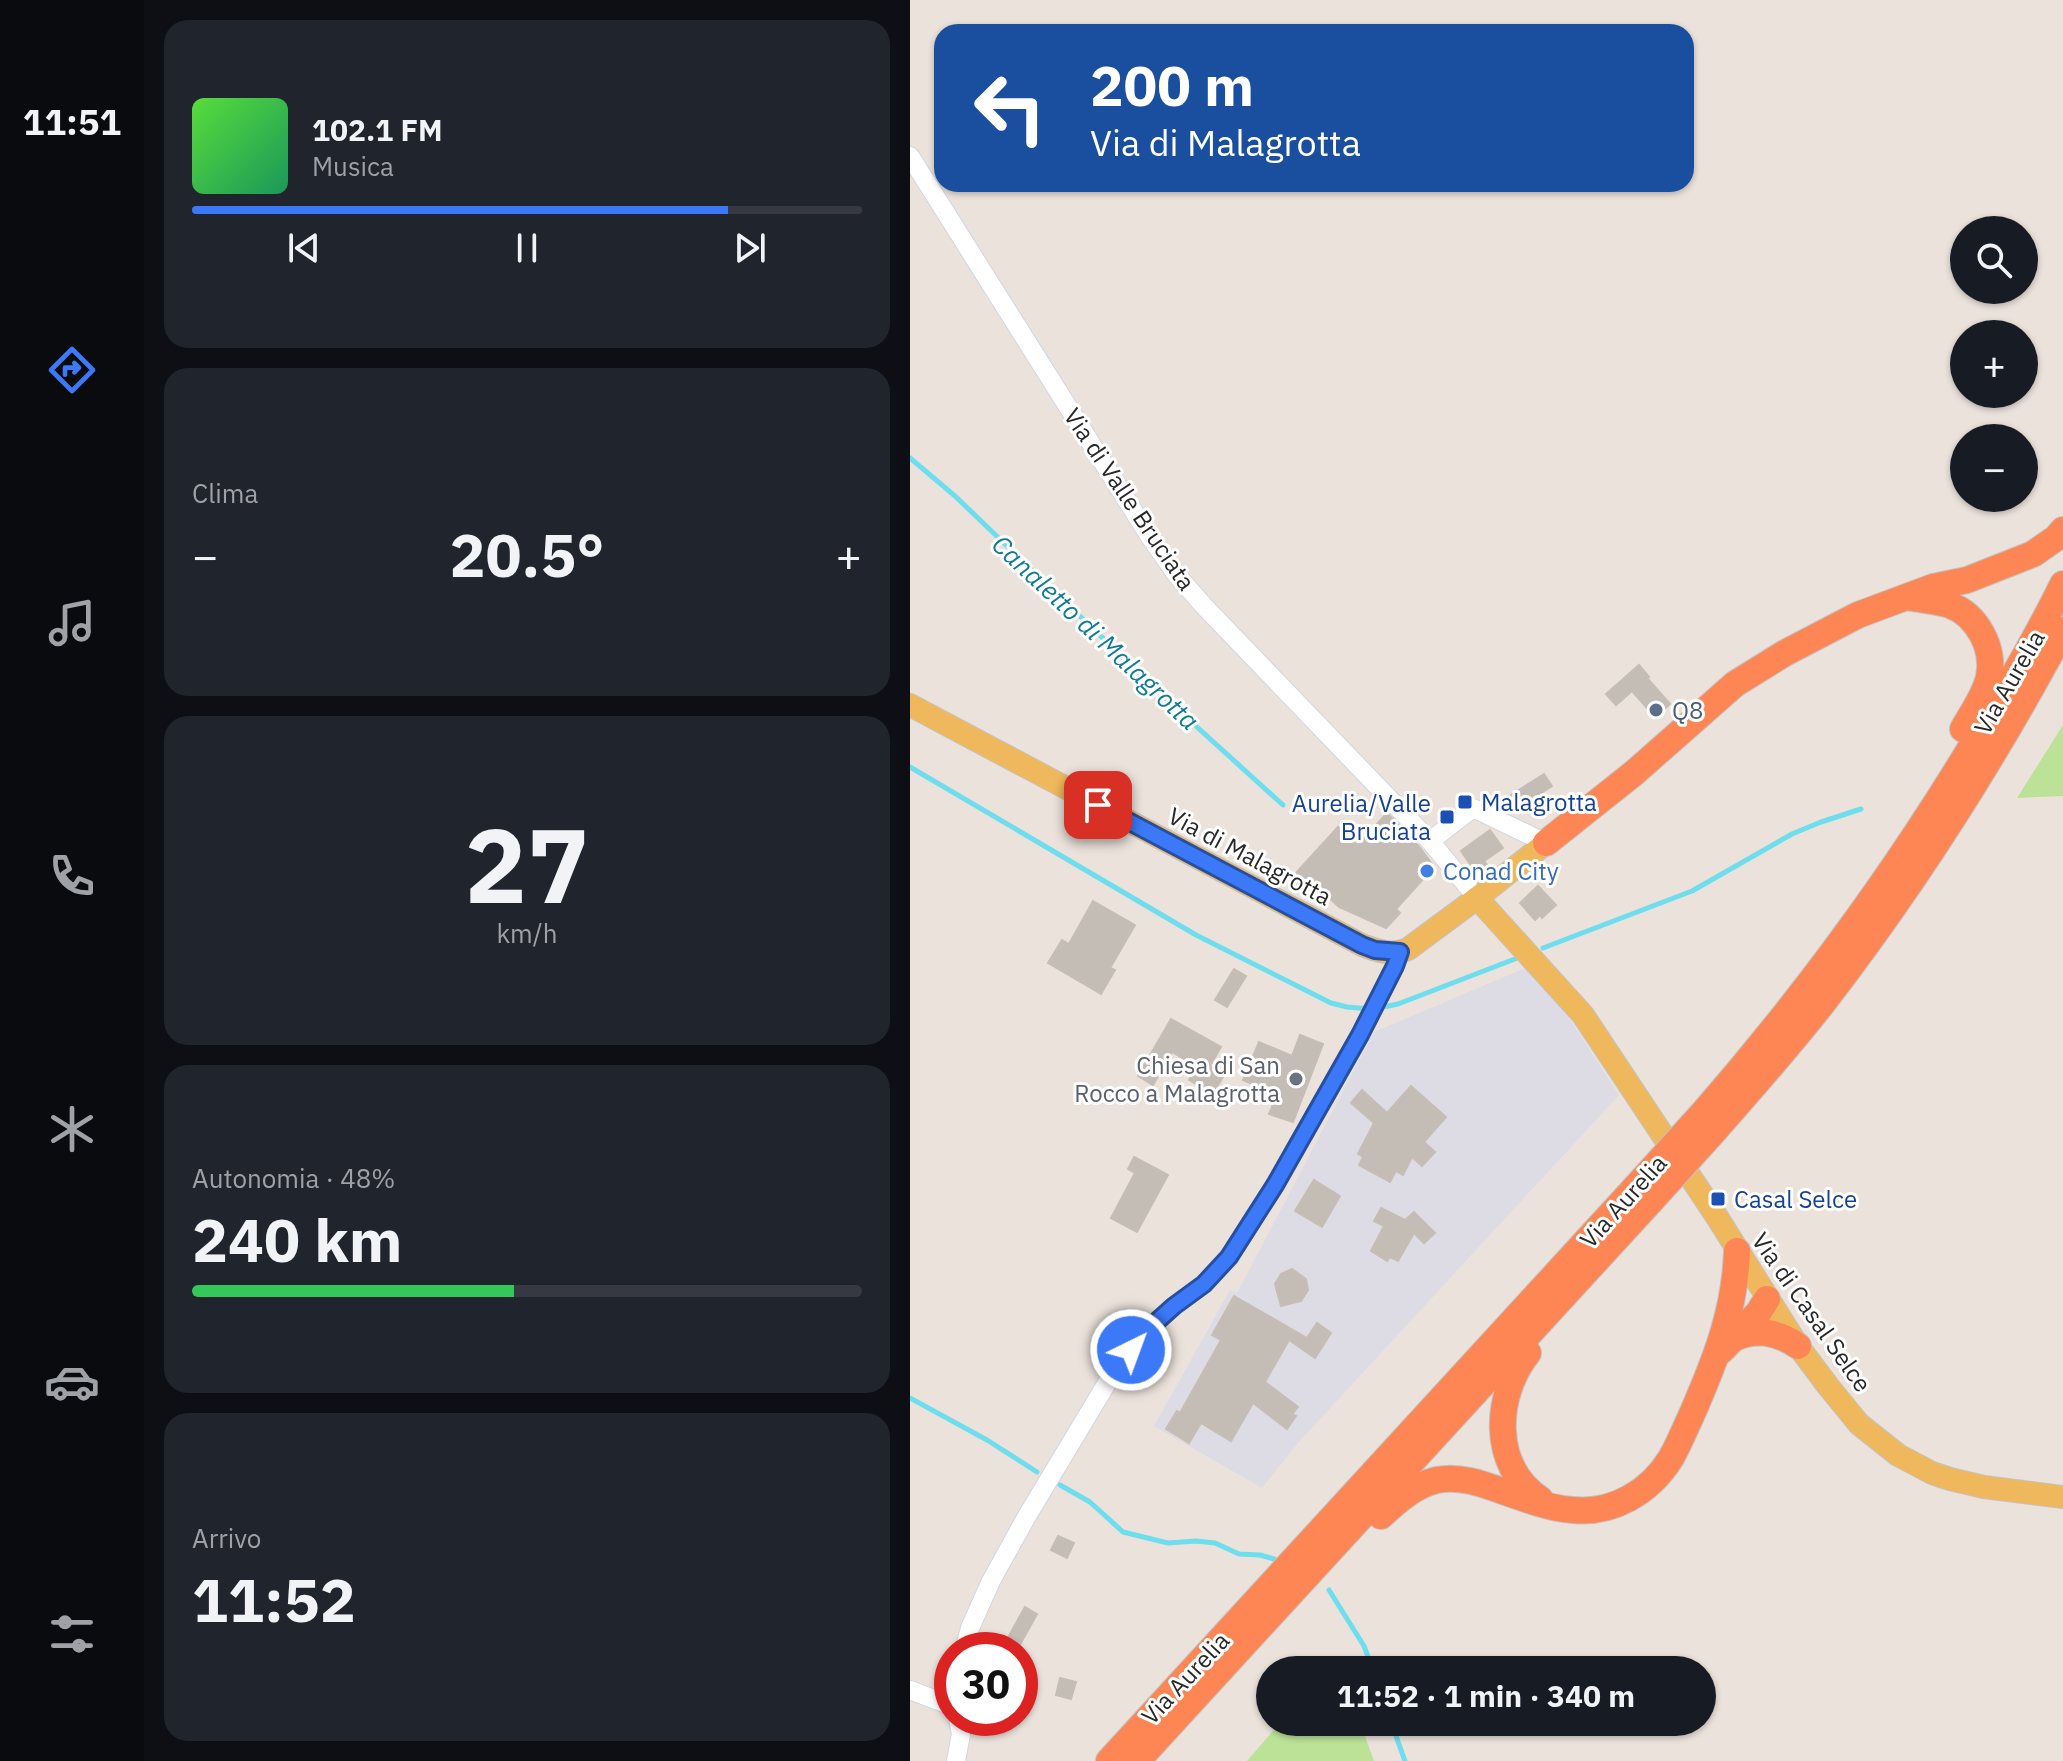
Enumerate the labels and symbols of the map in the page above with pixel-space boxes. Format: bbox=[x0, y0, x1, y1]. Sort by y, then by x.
street label: Via di Valle Bruciata bbox=[1057, 402, 1203, 597]
water label: Canaletto di Malagrotta bbox=[985, 527, 1207, 737]
street label: Via Aurelia bbox=[1966, 624, 2052, 740]
place label: Q8 bbox=[1672, 694, 1703, 726]
marker: Q8 bbox=[1647, 701, 1665, 719]
pin bbox=[1064, 771, 1132, 839]
place label: Malagrotta bbox=[1481, 786, 1597, 818]
place label: Aurelia/Valle Bruciata bbox=[1292, 787, 1431, 847]
marker: Malagrotta bbox=[1456, 793, 1474, 811]
street label: Via di Malagrotta bbox=[1163, 799, 1337, 913]
marker: Aurelia/Valle Bruciata bbox=[1438, 808, 1456, 826]
place label: Conad City bbox=[1443, 855, 1559, 887]
marker: Conad City bbox=[1418, 862, 1436, 880]
place label: Chiesa di San Rocco a Malagrotta bbox=[1074, 1049, 1280, 1109]
marker: Chiesa di San Rocco a Malagrotta bbox=[1287, 1070, 1305, 1088]
street label: Via Aurelia bbox=[1573, 1147, 1674, 1255]
place label: Casal Selce bbox=[1734, 1183, 1857, 1215]
marker: Casal Selce bbox=[1709, 1190, 1727, 1208]
street label: Via di Casal Selce bbox=[1745, 1226, 1879, 1398]
position arrow bbox=[1089, 1308, 1173, 1392]
street label: Via Aurelia bbox=[1134, 1625, 1236, 1731]
speed limit sign: 30 bbox=[934, 1632, 1038, 1736]

